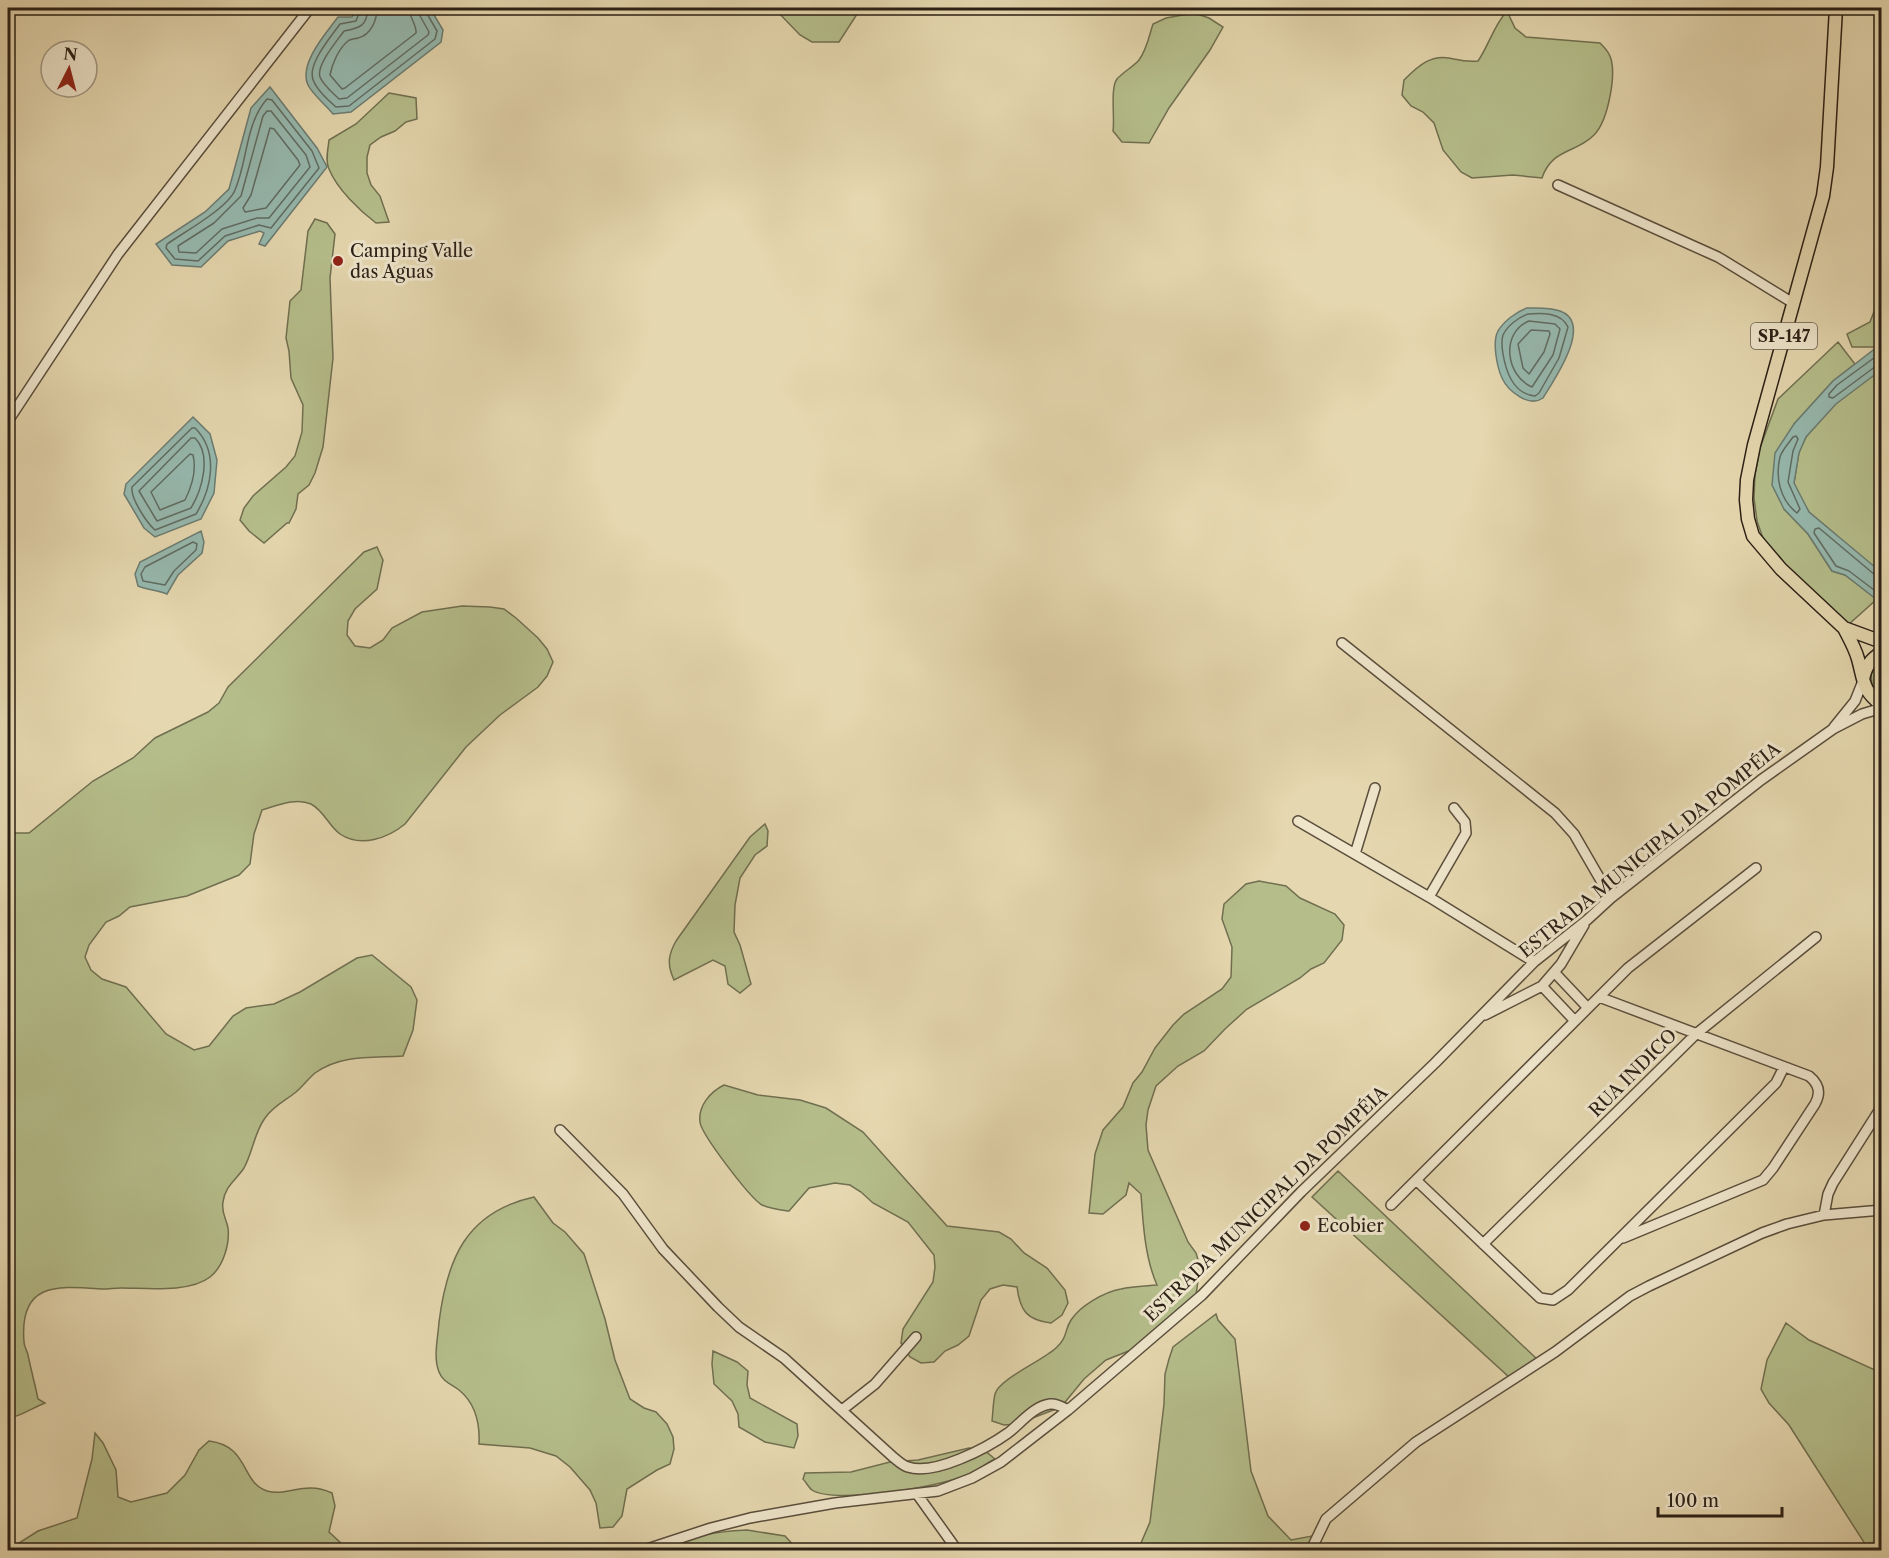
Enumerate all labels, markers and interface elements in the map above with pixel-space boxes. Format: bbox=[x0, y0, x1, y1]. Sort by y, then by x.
north arrow bbox=[39, 39, 99, 99]
text: N bbox=[63, 43, 79, 65]
place label: Camping Valle das Aguas bbox=[350, 240, 473, 283]
marker: Camping Valle das Aguas bbox=[331, 254, 345, 268]
road number: SP-147 bbox=[1751, 323, 1817, 349]
street label: ESTRADA MUNICIPAL DA POMPÉIA bbox=[1514, 736, 1786, 962]
street label: RUA INDICO bbox=[1585, 1024, 1682, 1121]
street label: ESTRADA MUNICIPAL DA POMPÉIA bbox=[1139, 1080, 1393, 1326]
place label: Ecobier bbox=[1317, 1215, 1384, 1237]
marker: Ecobier bbox=[1298, 1219, 1312, 1233]
scale bar bbox=[1658, 1480, 1782, 1518]
text: 100 m bbox=[1667, 1490, 1719, 1512]

